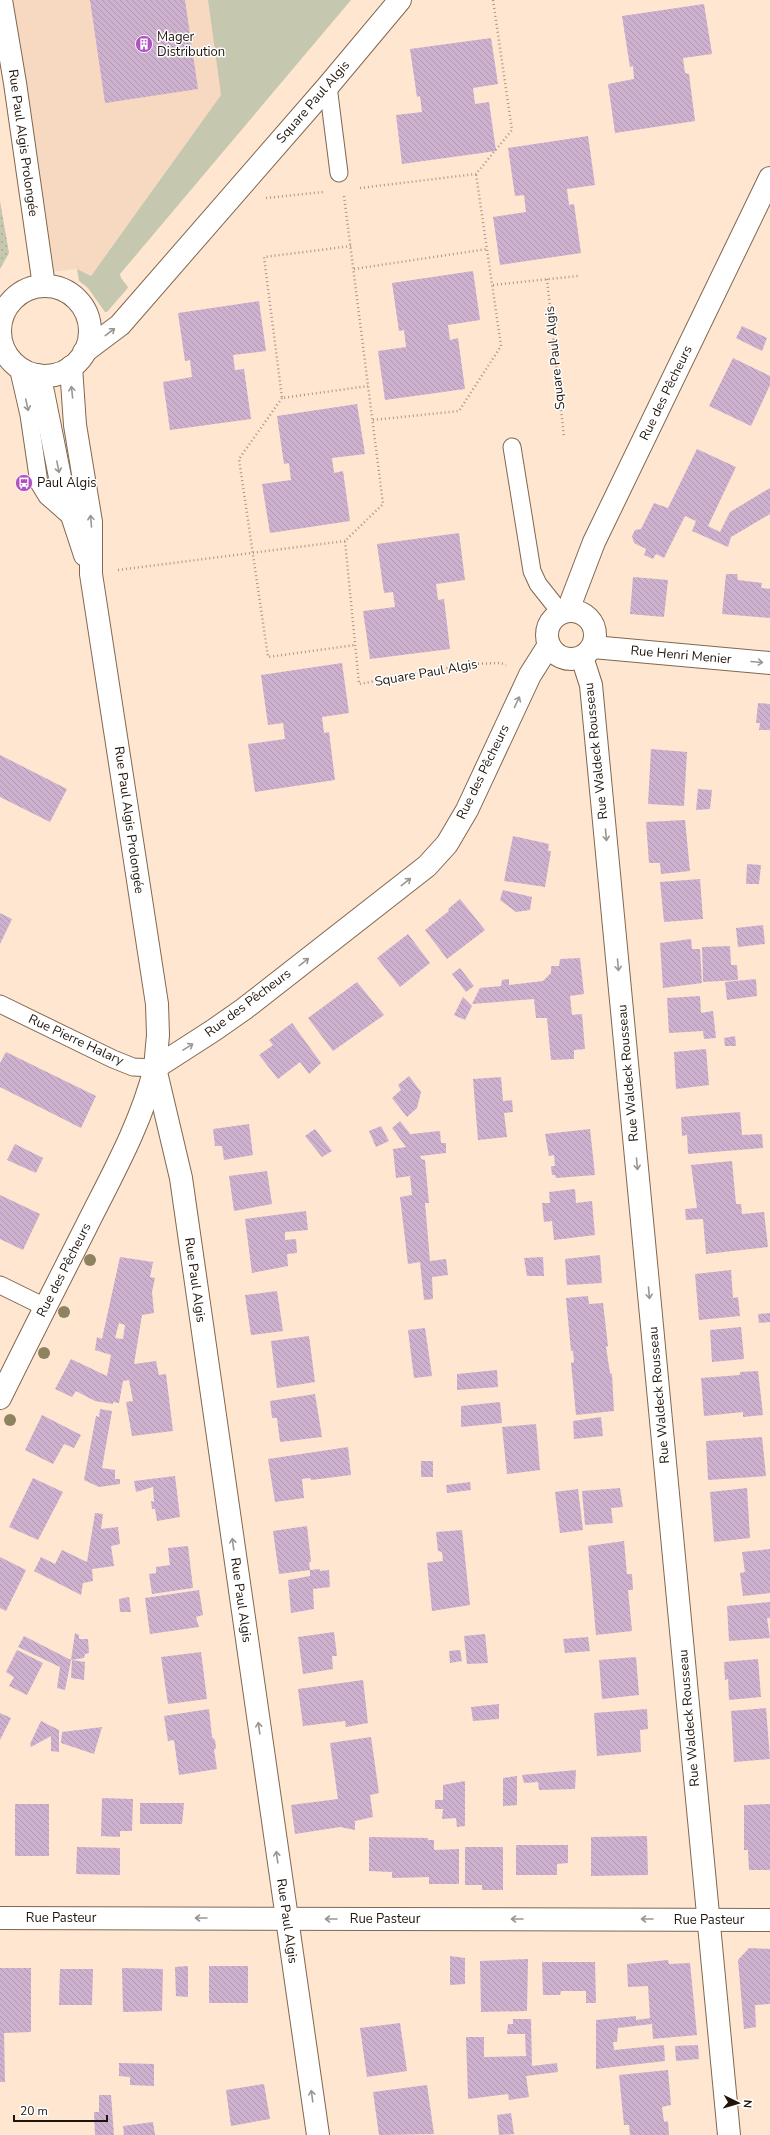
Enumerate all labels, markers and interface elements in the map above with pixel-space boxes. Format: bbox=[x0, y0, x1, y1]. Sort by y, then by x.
place label: Mager Distribution bbox=[157, 28, 225, 61]
building icon: Mager Distribution bbox=[134, 34, 154, 54]
street label: Square Paul Algis bbox=[272, 57, 354, 147]
street label: Rue Paul Algis Prolongée bbox=[4, 68, 42, 218]
street label: Square Paul Algis bbox=[541, 305, 569, 411]
one-way arrow bbox=[105, 328, 116, 336]
street label: Rue des Pêcheurs bbox=[635, 342, 697, 444]
one-way arrow bbox=[68, 386, 75, 399]
one-way arrow bbox=[23, 399, 31, 412]
one-way arrow bbox=[54, 460, 62, 473]
bus stop icon: Paul Algis bbox=[14, 473, 34, 493]
place label: Paul Algis bbox=[37, 474, 96, 492]
one-way arrow bbox=[87, 515, 94, 528]
street label: Rue Henri Menier bbox=[630, 642, 733, 668]
street label: Square Paul Algis bbox=[373, 655, 479, 691]
one-way arrow bbox=[750, 659, 763, 666]
street label: Rue Waldeck Rousseau bbox=[580, 682, 612, 820]
one-way arrow bbox=[514, 697, 521, 709]
street label: Rue des Pêcheurs bbox=[452, 721, 514, 823]
street label: Rue Paul Algis Prolongée bbox=[110, 745, 148, 895]
one-way arrow bbox=[602, 829, 609, 842]
one-way arrow bbox=[401, 878, 412, 886]
one-way arrow bbox=[298, 958, 309, 966]
one-way arrow bbox=[614, 958, 621, 971]
street label: Rue des Pêcheurs bbox=[201, 965, 295, 1041]
street label: Rue Waldeck Rousseau bbox=[613, 1004, 643, 1142]
street label: Rue Pierre Halary bbox=[25, 1010, 127, 1070]
one-way arrow bbox=[182, 1043, 193, 1051]
one-way arrow bbox=[633, 1157, 640, 1170]
street label: Rue des Pêcheurs bbox=[32, 1220, 96, 1320]
street label: Rue Paul Algis bbox=[180, 1236, 210, 1324]
one-way arrow bbox=[645, 1286, 653, 1299]
street label: Rue Waldeck Rousseau bbox=[644, 1326, 674, 1464]
one-way arrow bbox=[229, 1538, 237, 1551]
street label: Rue Paul Algis bbox=[226, 1556, 256, 1644]
street label: Rue Waldeck Rousseau bbox=[674, 1649, 704, 1787]
one-way arrow bbox=[255, 1722, 263, 1735]
one-way arrow bbox=[273, 1851, 281, 1864]
street label: Rue Paul Algis bbox=[272, 1877, 302, 1965]
street label: Rue Pasteur bbox=[26, 1909, 97, 1927]
street label: Rue Pasteur bbox=[350, 1910, 421, 1928]
street label: Rue Pasteur bbox=[674, 1911, 745, 1929]
one-way arrow bbox=[195, 1914, 208, 1922]
one-way arrow bbox=[325, 1915, 338, 1923]
one-way arrow bbox=[511, 1915, 524, 1923]
one-way arrow bbox=[641, 1916, 654, 1923]
north arrow bbox=[718, 2083, 758, 2123]
one-way arrow bbox=[308, 2090, 316, 2103]
scale bar bbox=[14, 2097, 107, 2123]
text: N bbox=[740, 2099, 755, 2109]
text: 20 m bbox=[20, 2103, 48, 2119]

